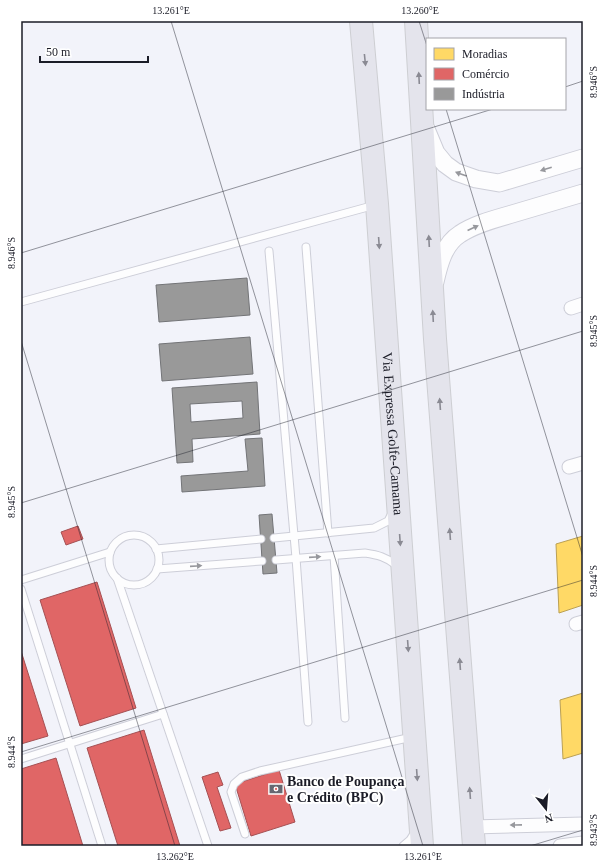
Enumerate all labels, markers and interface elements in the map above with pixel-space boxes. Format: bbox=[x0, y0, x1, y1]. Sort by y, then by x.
text: 13.261°E bbox=[152, 5, 190, 16]
text: 13.260°E bbox=[401, 5, 439, 16]
scale bar bbox=[40, 38, 148, 64]
legend bbox=[426, 38, 566, 110]
text: 50 m bbox=[46, 45, 71, 59]
text: Moradias bbox=[462, 47, 508, 61]
one-way arrow bbox=[361, 54, 368, 66]
text: 8.946°S bbox=[588, 66, 599, 98]
text: Comércio bbox=[462, 67, 509, 81]
one-way arrow bbox=[416, 72, 423, 84]
text: Indústria bbox=[462, 87, 505, 101]
one-way arrow bbox=[539, 166, 551, 172]
one-way arrow bbox=[455, 170, 467, 176]
one-way arrow bbox=[467, 225, 478, 231]
one-way arrow bbox=[426, 234, 432, 247]
text: 8.946°S bbox=[6, 237, 17, 269]
one-way arrow bbox=[376, 237, 383, 249]
one-way arrow bbox=[430, 310, 437, 322]
text: 8.945°S bbox=[588, 315, 599, 347]
street label: Via Expressa Golfe-Camama bbox=[379, 352, 406, 517]
one-way arrow bbox=[436, 398, 443, 410]
text: 8.945°S bbox=[6, 486, 17, 518]
one-way arrow bbox=[446, 528, 453, 540]
one-way arrow bbox=[397, 534, 403, 546]
one-way arrow bbox=[309, 554, 321, 561]
one-way arrow bbox=[190, 562, 202, 569]
text: 8.944°S bbox=[588, 565, 599, 597]
one-way arrow bbox=[404, 640, 411, 652]
one-way arrow bbox=[456, 658, 463, 670]
text: 8.944°S bbox=[6, 736, 17, 768]
one-way arrow bbox=[413, 769, 420, 781]
place label: Banco de Poupança e Crédito (BPC) bbox=[287, 774, 404, 806]
bank icon: Banco de Poupança e Crédito (BPC) bbox=[268, 781, 284, 797]
one-way arrow bbox=[466, 787, 473, 799]
north arrow bbox=[526, 789, 566, 829]
text: N bbox=[543, 812, 554, 825]
text: 8.943°S bbox=[588, 814, 599, 846]
one-way arrow bbox=[509, 822, 522, 828]
text: 13.262°E bbox=[156, 851, 194, 862]
text: 13.261°E bbox=[404, 851, 442, 862]

